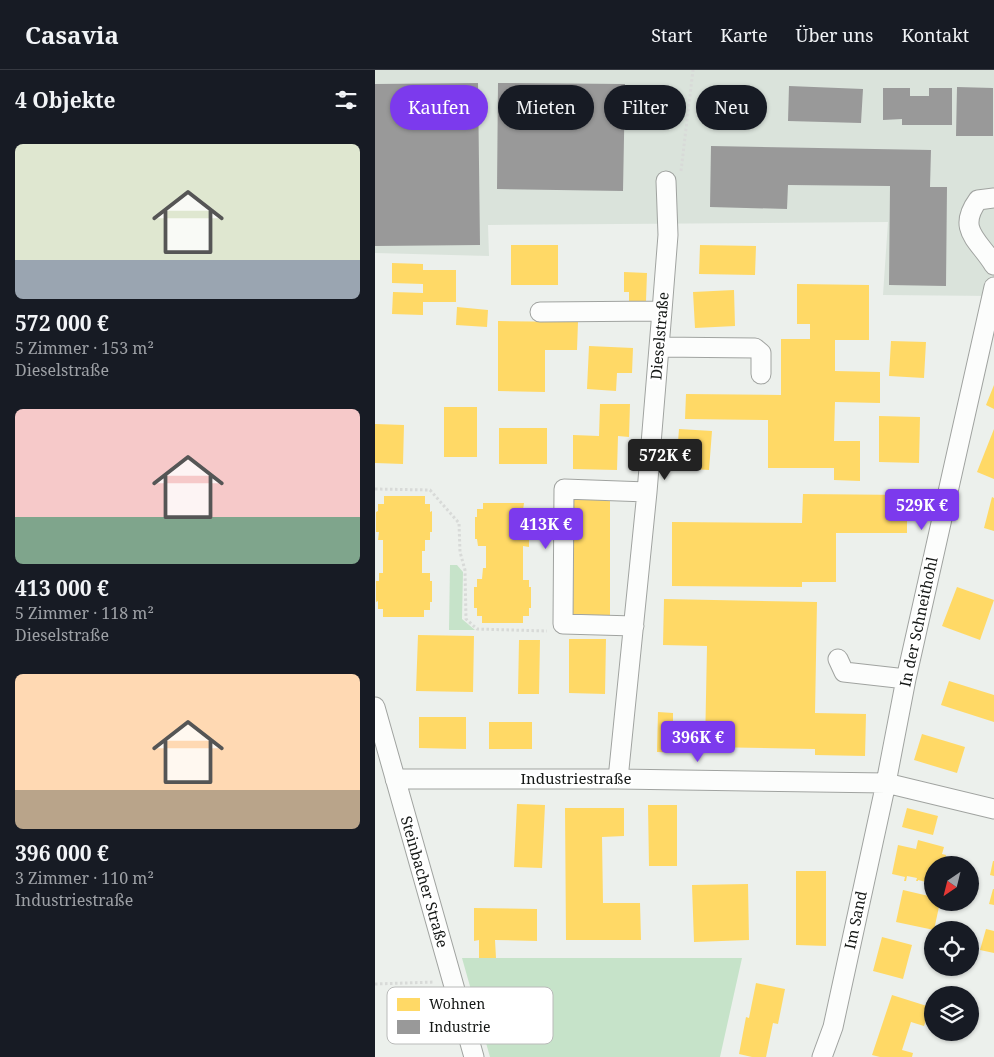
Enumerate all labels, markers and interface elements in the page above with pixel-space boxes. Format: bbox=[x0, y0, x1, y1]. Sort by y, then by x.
text: Casavia bbox=[25, 18, 119, 51]
text: Start bbox=[651, 23, 692, 47]
text: Karte bbox=[720, 23, 768, 47]
text: Über uns bbox=[796, 23, 873, 47]
text: Kontakt bbox=[901, 23, 969, 47]
chip: Kaufen bbox=[390, 85, 488, 130]
chip: Mieten bbox=[498, 85, 594, 130]
chip: Filter bbox=[604, 85, 686, 130]
chip: Neu bbox=[696, 85, 767, 130]
text: 4 Objekte bbox=[15, 86, 116, 114]
icon: filters bbox=[332, 86, 360, 114]
icon: home bbox=[143, 177, 233, 267]
street label: Dieselstraße bbox=[645, 291, 673, 381]
text: 572 000 € bbox=[15, 309, 109, 337]
text: 5 Zimmer · 153 m² bbox=[15, 337, 154, 359]
text: Dieselstraße bbox=[15, 359, 109, 381]
pin: 572K € bbox=[624, 438, 706, 481]
icon: home bbox=[143, 442, 233, 532]
text: 572K € bbox=[639, 444, 691, 466]
pin: 529K € bbox=[881, 488, 963, 531]
text: 529K € bbox=[896, 494, 948, 516]
pin: 413K € bbox=[505, 508, 587, 550]
text: 413K € bbox=[520, 513, 572, 535]
street label: In der Schneithohl bbox=[894, 555, 942, 689]
text: 413 000 € bbox=[15, 574, 109, 602]
text: 5 Zimmer · 118 m² bbox=[15, 602, 154, 624]
text: Dieselstraße bbox=[15, 624, 109, 646]
icon: home bbox=[143, 707, 233, 797]
pin: 396K € bbox=[657, 720, 739, 763]
text: 396K € bbox=[672, 726, 724, 748]
street label: Industriestraße bbox=[521, 768, 631, 788]
street label: Steinbacher Straße bbox=[397, 814, 453, 950]
text: 396 000 € bbox=[15, 839, 109, 867]
north arrow bbox=[924, 856, 979, 911]
map controls bbox=[924, 856, 979, 1041]
text: 3 Zimmer · 110 m² bbox=[15, 867, 154, 889]
text: Industriestraße bbox=[15, 889, 133, 911]
street label: Im Sand bbox=[839, 889, 871, 951]
button: locate bbox=[924, 921, 979, 976]
button: layers bbox=[924, 986, 979, 1041]
legend bbox=[387, 987, 553, 1044]
text: Wohnen bbox=[429, 994, 485, 1013]
text: Industrie bbox=[429, 1017, 490, 1036]

